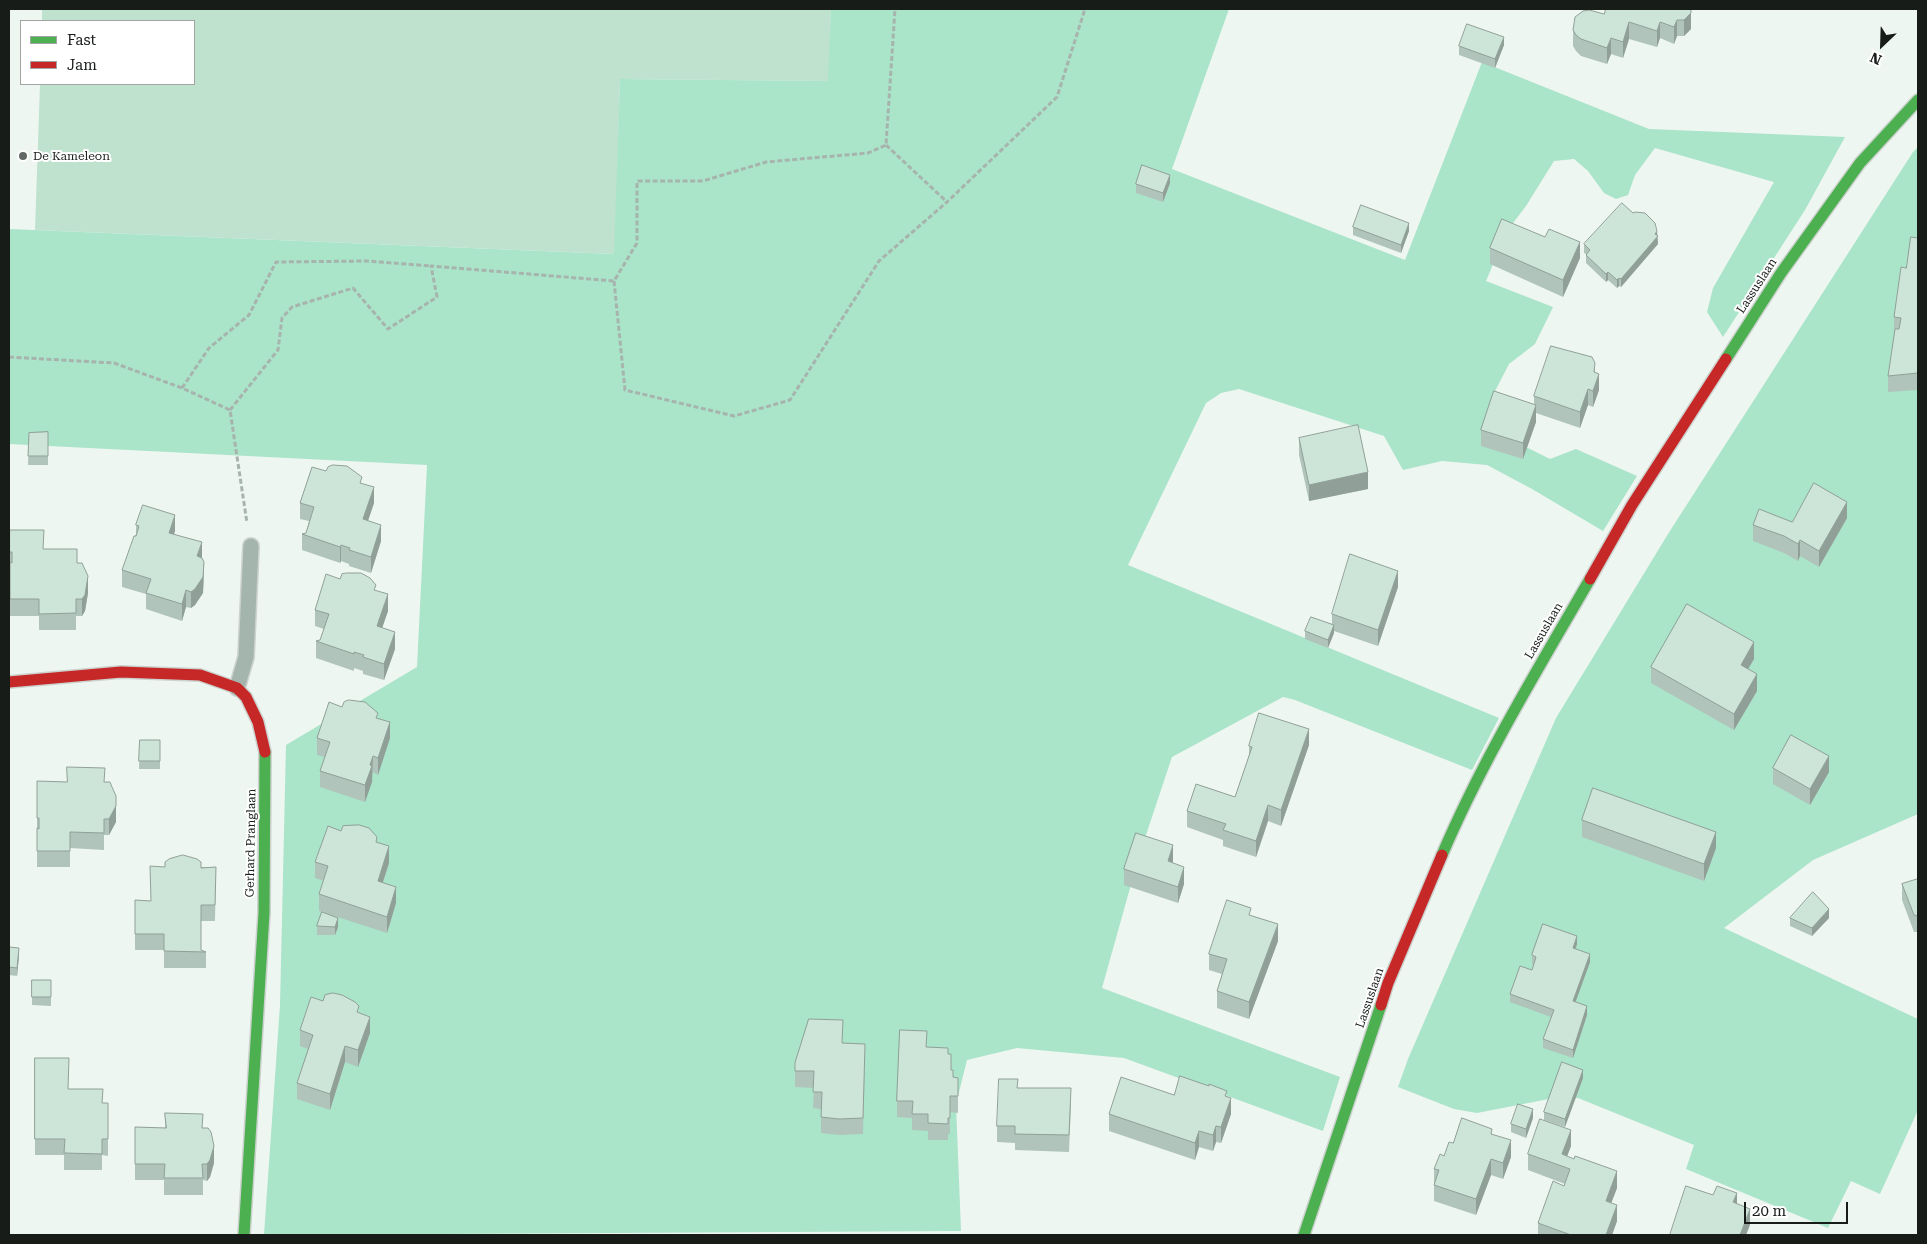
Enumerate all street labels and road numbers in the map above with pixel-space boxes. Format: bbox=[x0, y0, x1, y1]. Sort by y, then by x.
street label: Lassuslaan bbox=[1734, 256, 1780, 316]
street label: Lassuslaan bbox=[1522, 600, 1566, 662]
street label: Gerhard Pranglaan bbox=[243, 788, 259, 898]
street label: Lassuslaan bbox=[1353, 966, 1387, 1030]

